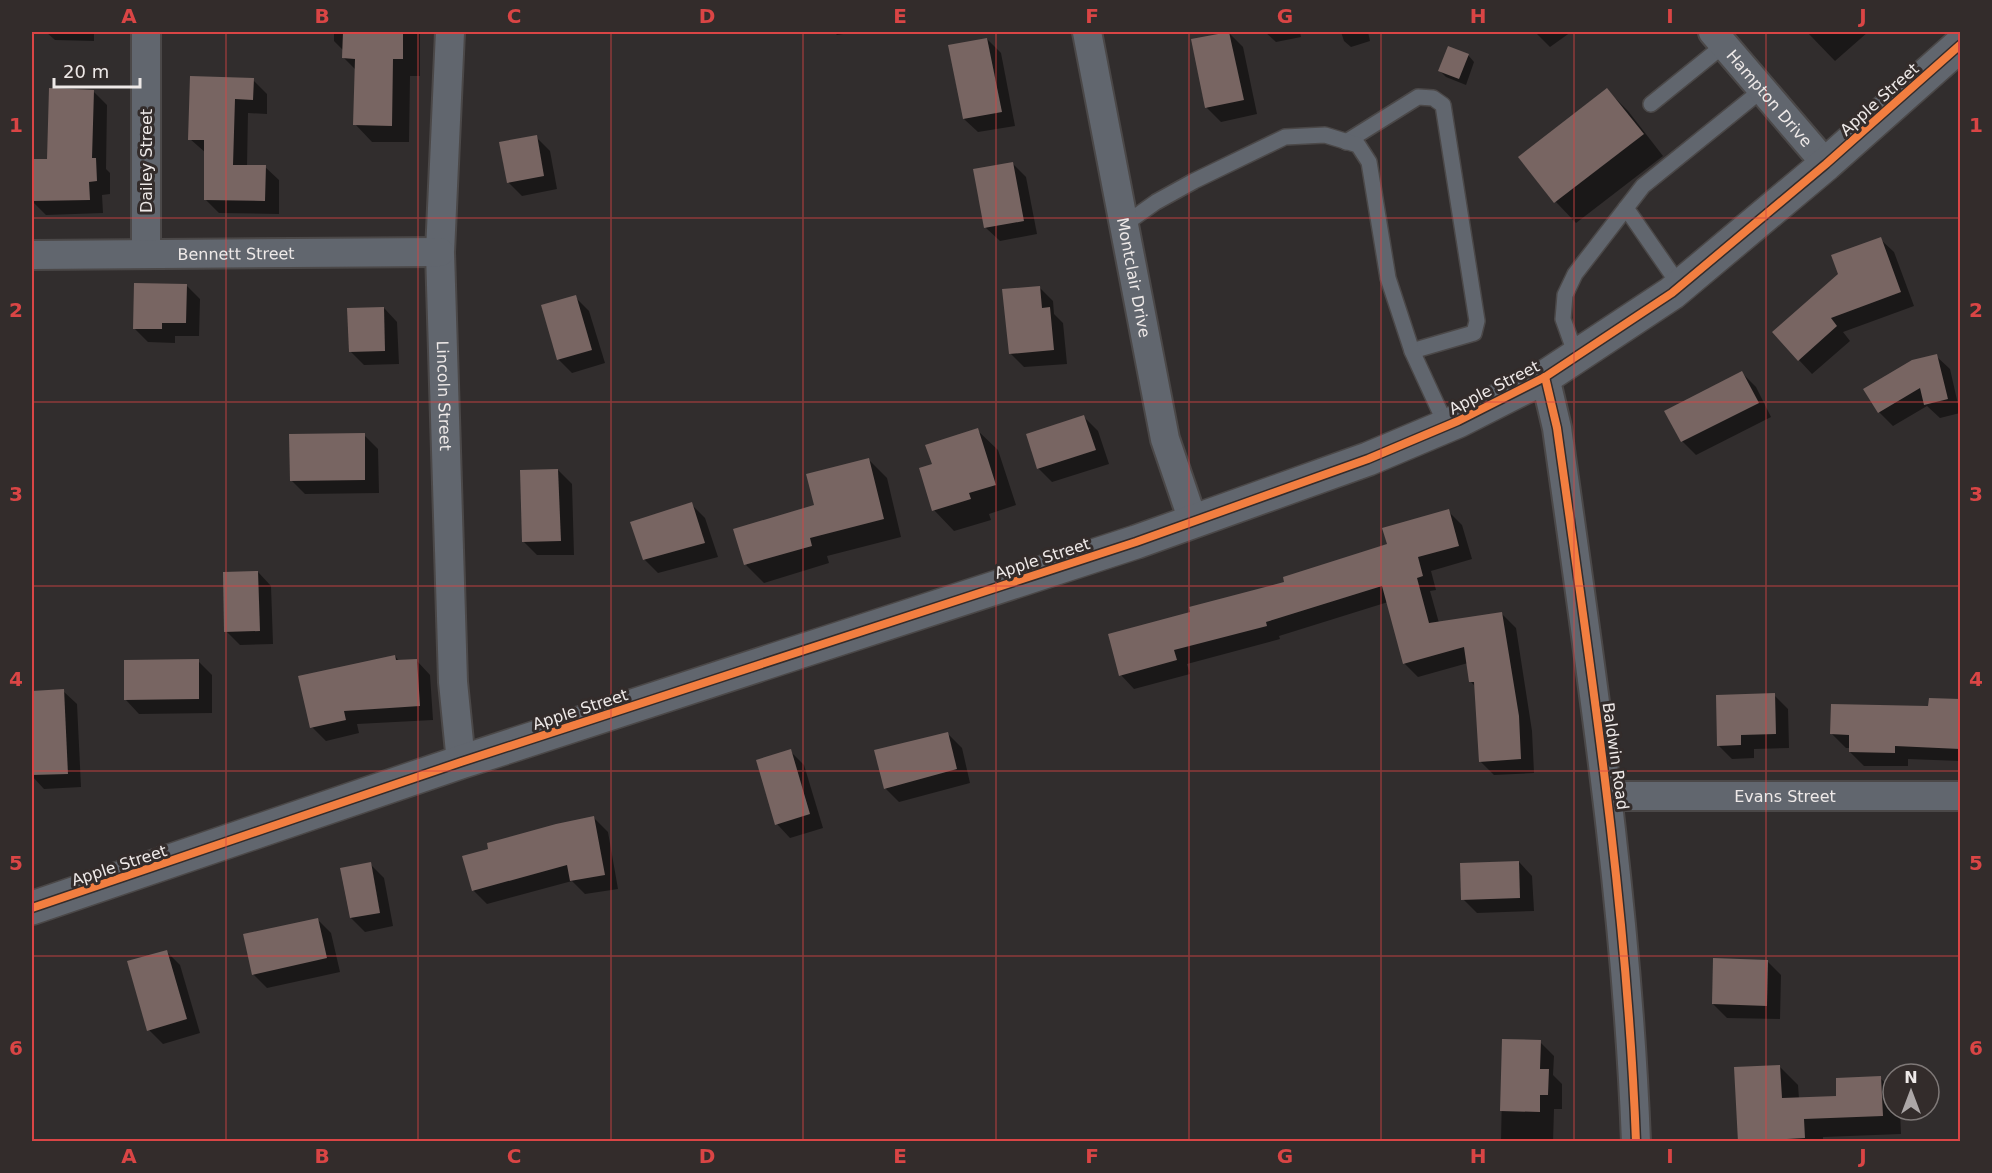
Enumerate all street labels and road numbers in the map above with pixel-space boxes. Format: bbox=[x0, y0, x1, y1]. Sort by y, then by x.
street label: Hampton Drive bbox=[1722, 46, 1816, 151]
street label: Apple Street bbox=[1836, 59, 1923, 140]
street label: Dailey Street bbox=[137, 109, 156, 213]
street label: Montclair Drive bbox=[1113, 216, 1154, 339]
street label: Bennett Street bbox=[177, 244, 295, 264]
street label: Lincoln Street bbox=[433, 340, 455, 451]
street label: Apple Street bbox=[1446, 356, 1543, 418]
street label: Apple Street bbox=[992, 534, 1092, 583]
street label: Apple Street bbox=[530, 685, 630, 734]
street label: Baldwin Road bbox=[1599, 701, 1632, 811]
street label: Evans Street bbox=[1734, 787, 1836, 806]
street label: Apple Street bbox=[69, 841, 169, 890]

